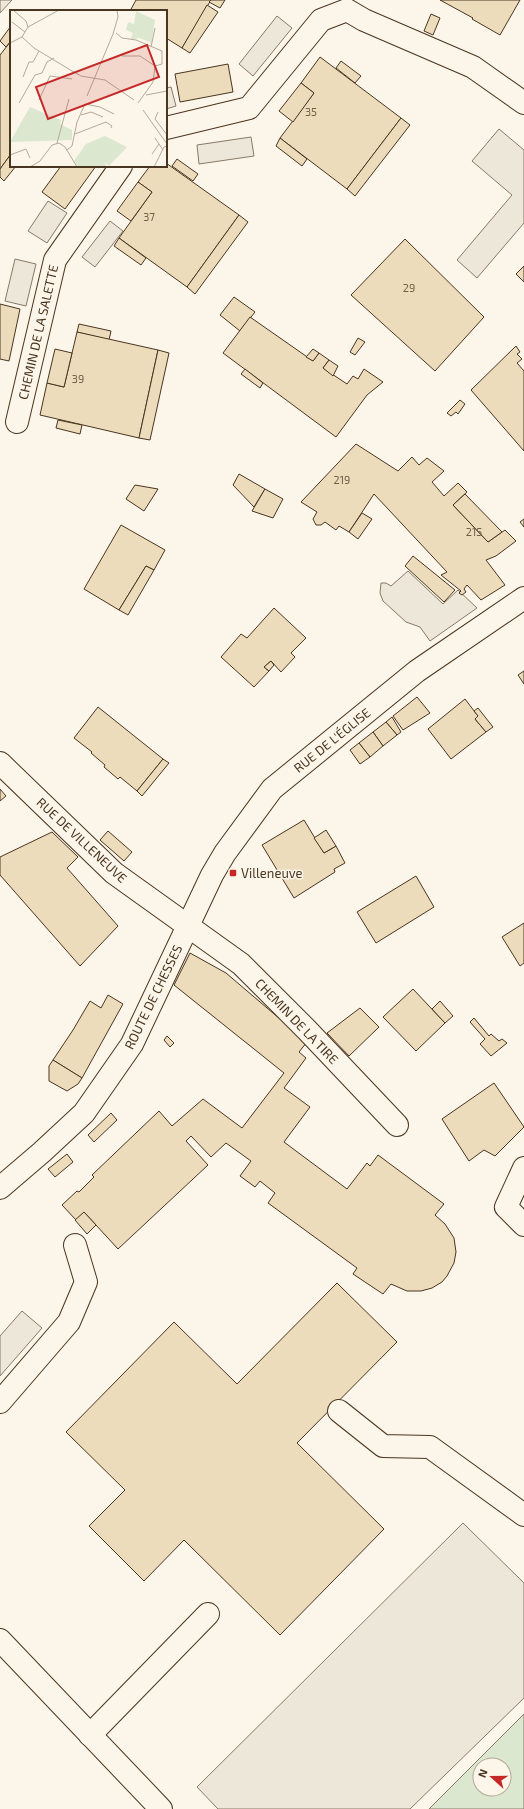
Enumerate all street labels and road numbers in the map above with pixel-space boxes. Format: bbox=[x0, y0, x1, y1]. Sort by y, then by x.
street label: CHEMIN DE LA SALETTE bbox=[15, 263, 61, 401]
street label: RUE DE L'ÉGLISE bbox=[290, 703, 374, 776]
street label: RUE DE VILLENEUVE bbox=[34, 794, 130, 886]
street label: ROUTE DE CHESSES bbox=[121, 942, 185, 1052]
street label: CHEMIN DE LA TIRE bbox=[252, 975, 342, 1067]

